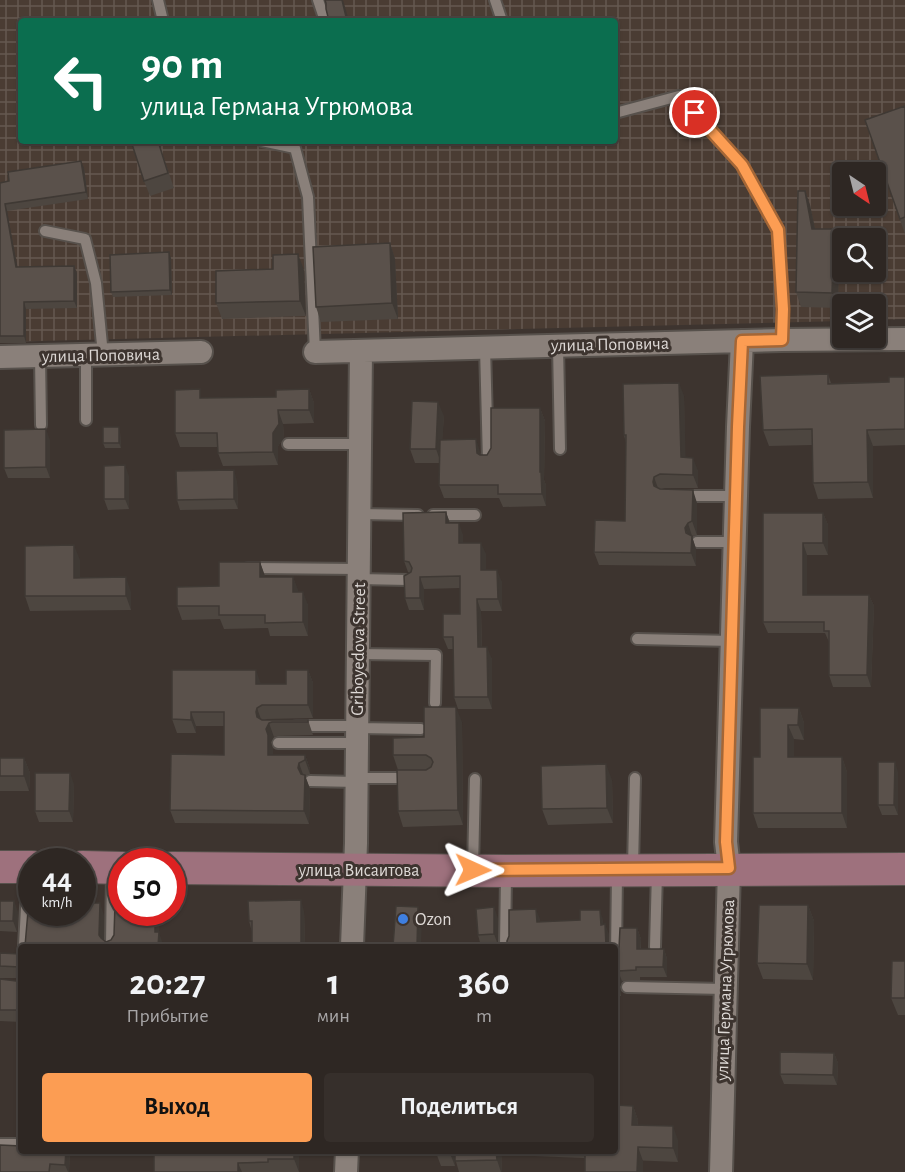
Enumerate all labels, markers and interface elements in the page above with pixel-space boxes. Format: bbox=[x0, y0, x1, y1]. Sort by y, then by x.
icon: left bbox=[42, 42, 120, 120]
text: 90 m bbox=[141, 44, 223, 86]
pin bbox=[669, 87, 720, 138]
text: улица Германа Угрюмова bbox=[141, 93, 413, 120]
icon: arrive bbox=[678, 96, 711, 129]
north arrow bbox=[832, 162, 886, 216]
map controls bbox=[832, 162, 886, 348]
button: search bbox=[832, 228, 886, 282]
button: layers bbox=[832, 294, 886, 348]
street label: улица Поповича bbox=[550, 335, 669, 355]
street label: улица Поповича bbox=[41, 346, 160, 366]
street label: Griboyedova Street bbox=[349, 582, 369, 716]
position arrow bbox=[441, 838, 505, 902]
speed limit sign: 50 bbox=[108, 848, 186, 926]
street label: улица Висаитова bbox=[297, 862, 420, 880]
text: 44 bbox=[42, 865, 72, 895]
text: km/h bbox=[42, 895, 72, 910]
street label: улица Германа Угрюмова bbox=[714, 899, 738, 1082]
place label: Ozon bbox=[415, 911, 452, 929]
marker: Ozon bbox=[396, 912, 410, 926]
text: 20:27 bbox=[129, 965, 206, 1001]
text: 1 bbox=[327, 965, 340, 1001]
text: 360 bbox=[458, 965, 510, 1001]
text: Прибытие bbox=[126, 1006, 209, 1026]
text: мин bbox=[317, 1006, 350, 1026]
text: m bbox=[476, 1006, 492, 1026]
button: Выход bbox=[42, 1073, 312, 1142]
button: Поделиться bbox=[324, 1073, 594, 1142]

